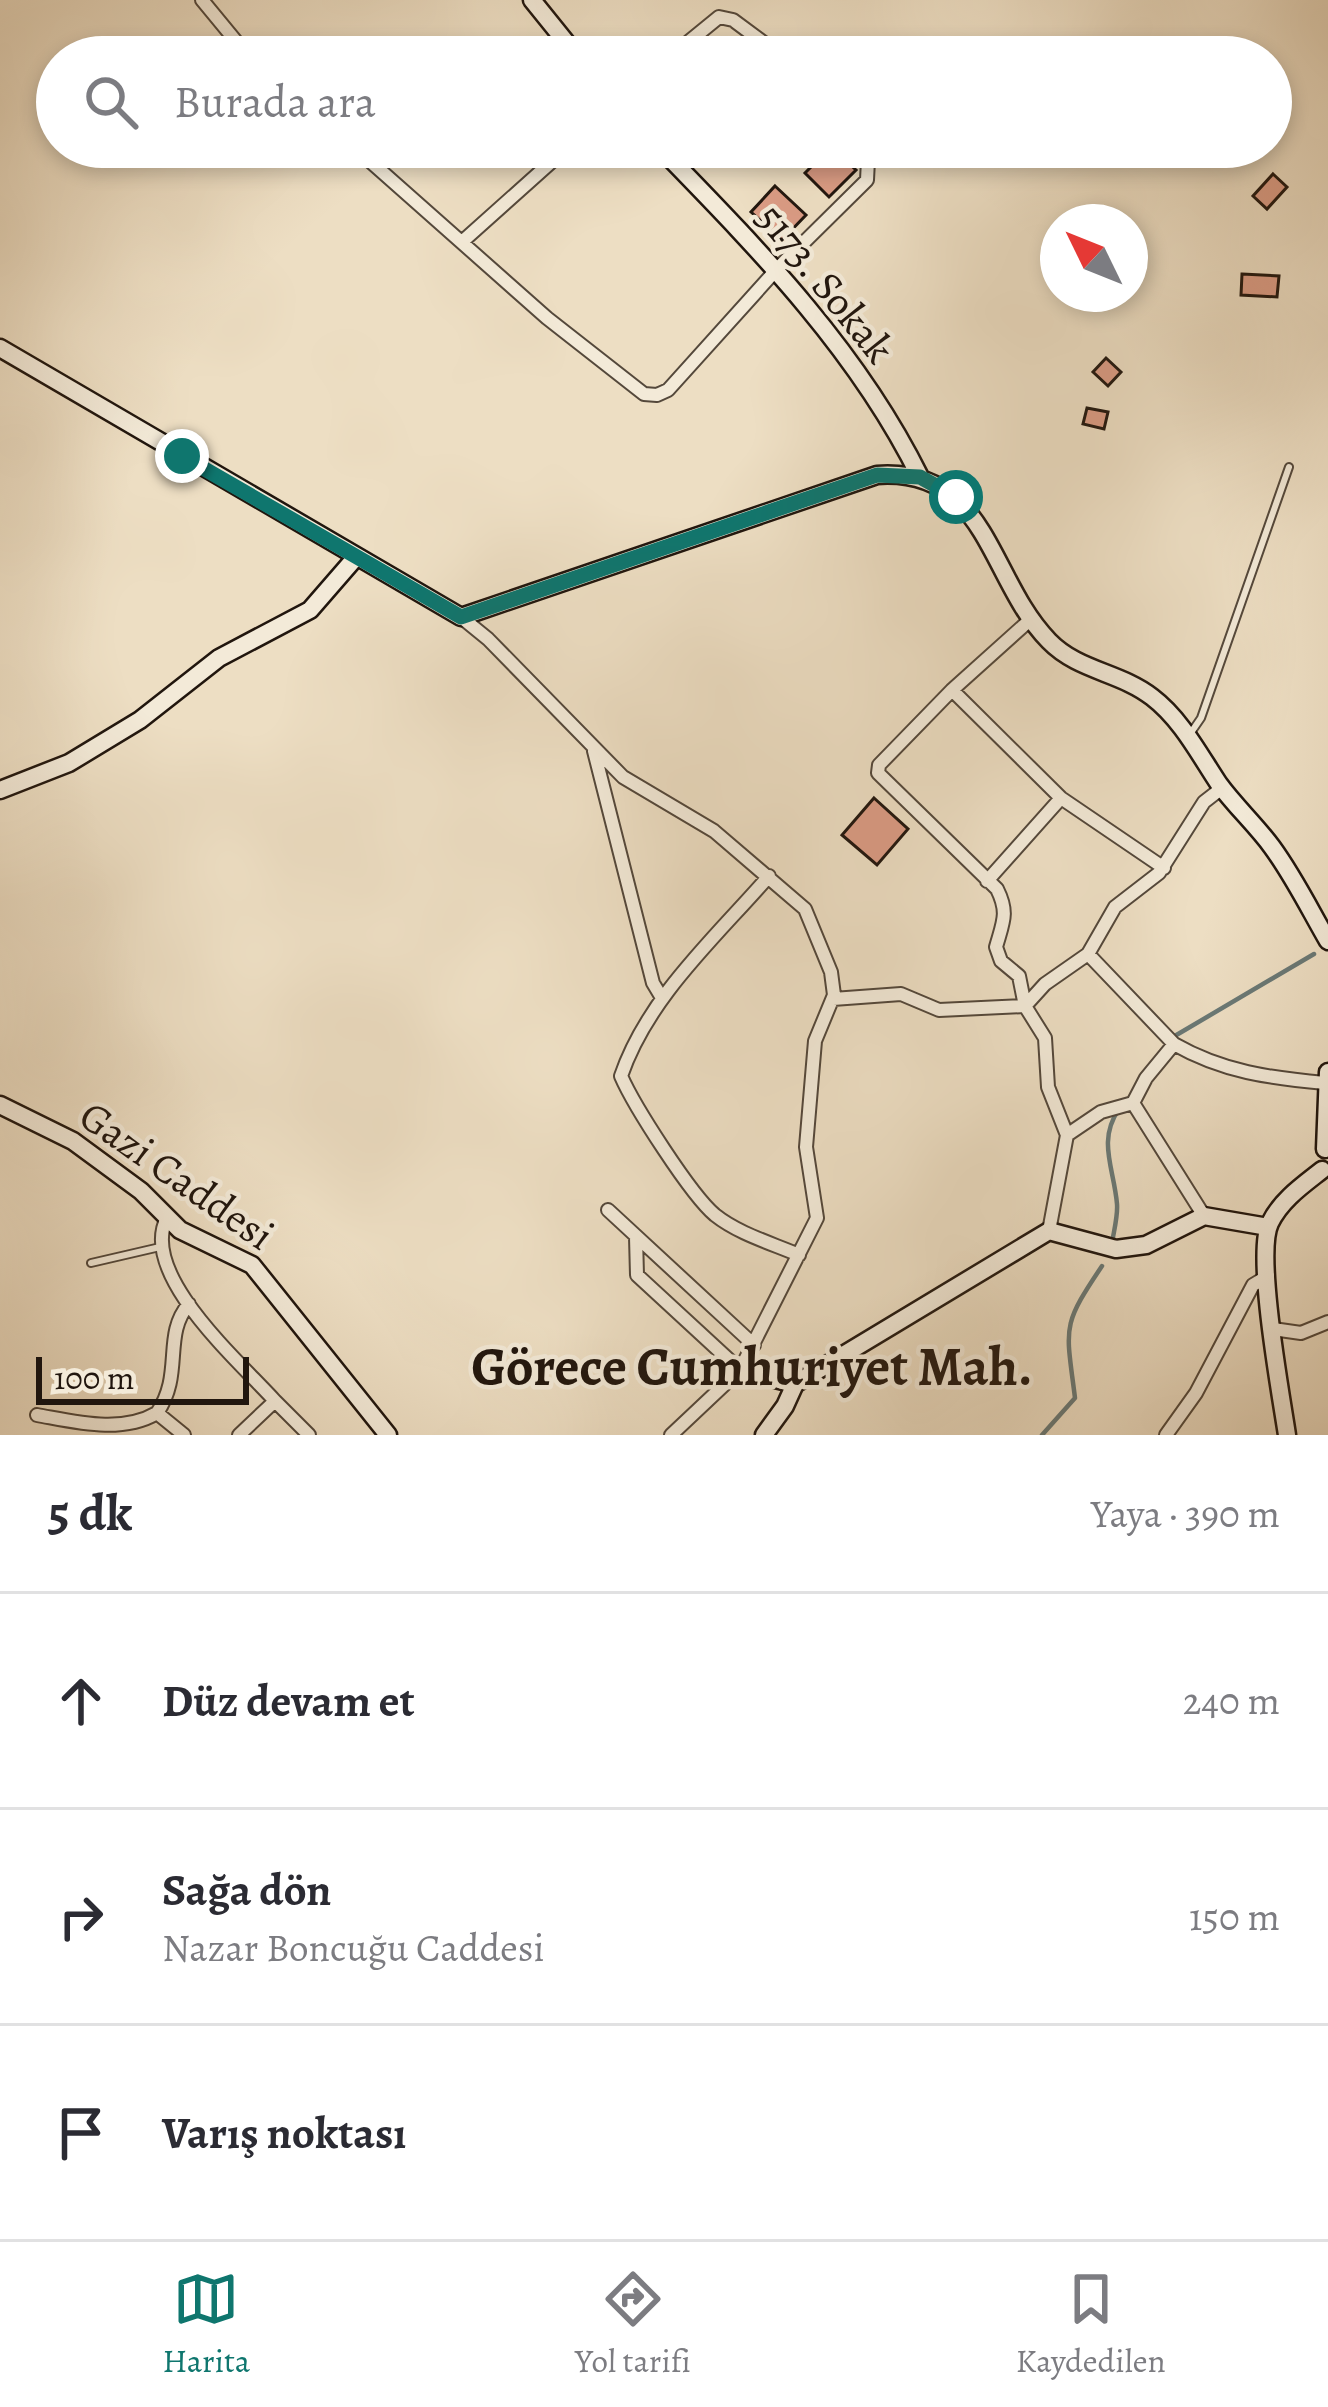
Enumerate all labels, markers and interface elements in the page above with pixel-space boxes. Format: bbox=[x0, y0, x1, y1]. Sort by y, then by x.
search box bbox=[36, 36, 1292, 168]
icon: search bbox=[78, 69, 144, 135]
text: Burada ara bbox=[174, 71, 376, 133]
street label: 5173. Sokak bbox=[744, 191, 908, 375]
north arrow bbox=[1040, 204, 1148, 312]
route end bbox=[155, 429, 209, 483]
route start bbox=[929, 470, 983, 524]
street label: Gazi Caddesi bbox=[68, 1087, 286, 1263]
district label: Görece Cumhuriyet Mah. bbox=[471, 1330, 1033, 1404]
scale bar bbox=[36, 1351, 249, 1404]
text: 100 m bbox=[54, 1355, 134, 1400]
text: 5 dk bbox=[48, 1478, 132, 1548]
text: Yaya · 390 m bbox=[1091, 1487, 1280, 1540]
icon: ahead bbox=[48, 1668, 114, 1734]
text: Düz devam et bbox=[162, 1670, 415, 1732]
text: 240 m bbox=[1183, 1674, 1280, 1727]
text: Sağa dön bbox=[162, 1859, 331, 1921]
icon: right bbox=[48, 1884, 114, 1950]
text: 150 m bbox=[1189, 1890, 1280, 1943]
text: Nazar Boncuğu Caddesi bbox=[162, 1921, 545, 1974]
icon: arrive bbox=[48, 2100, 114, 2166]
text: Varış noktası bbox=[162, 2102, 406, 2164]
tab: Harita bbox=[162, 2266, 250, 2383]
tab: Yol tarifi bbox=[575, 2266, 691, 2383]
tab: Kaydedilen bbox=[1016, 2266, 1166, 2383]

